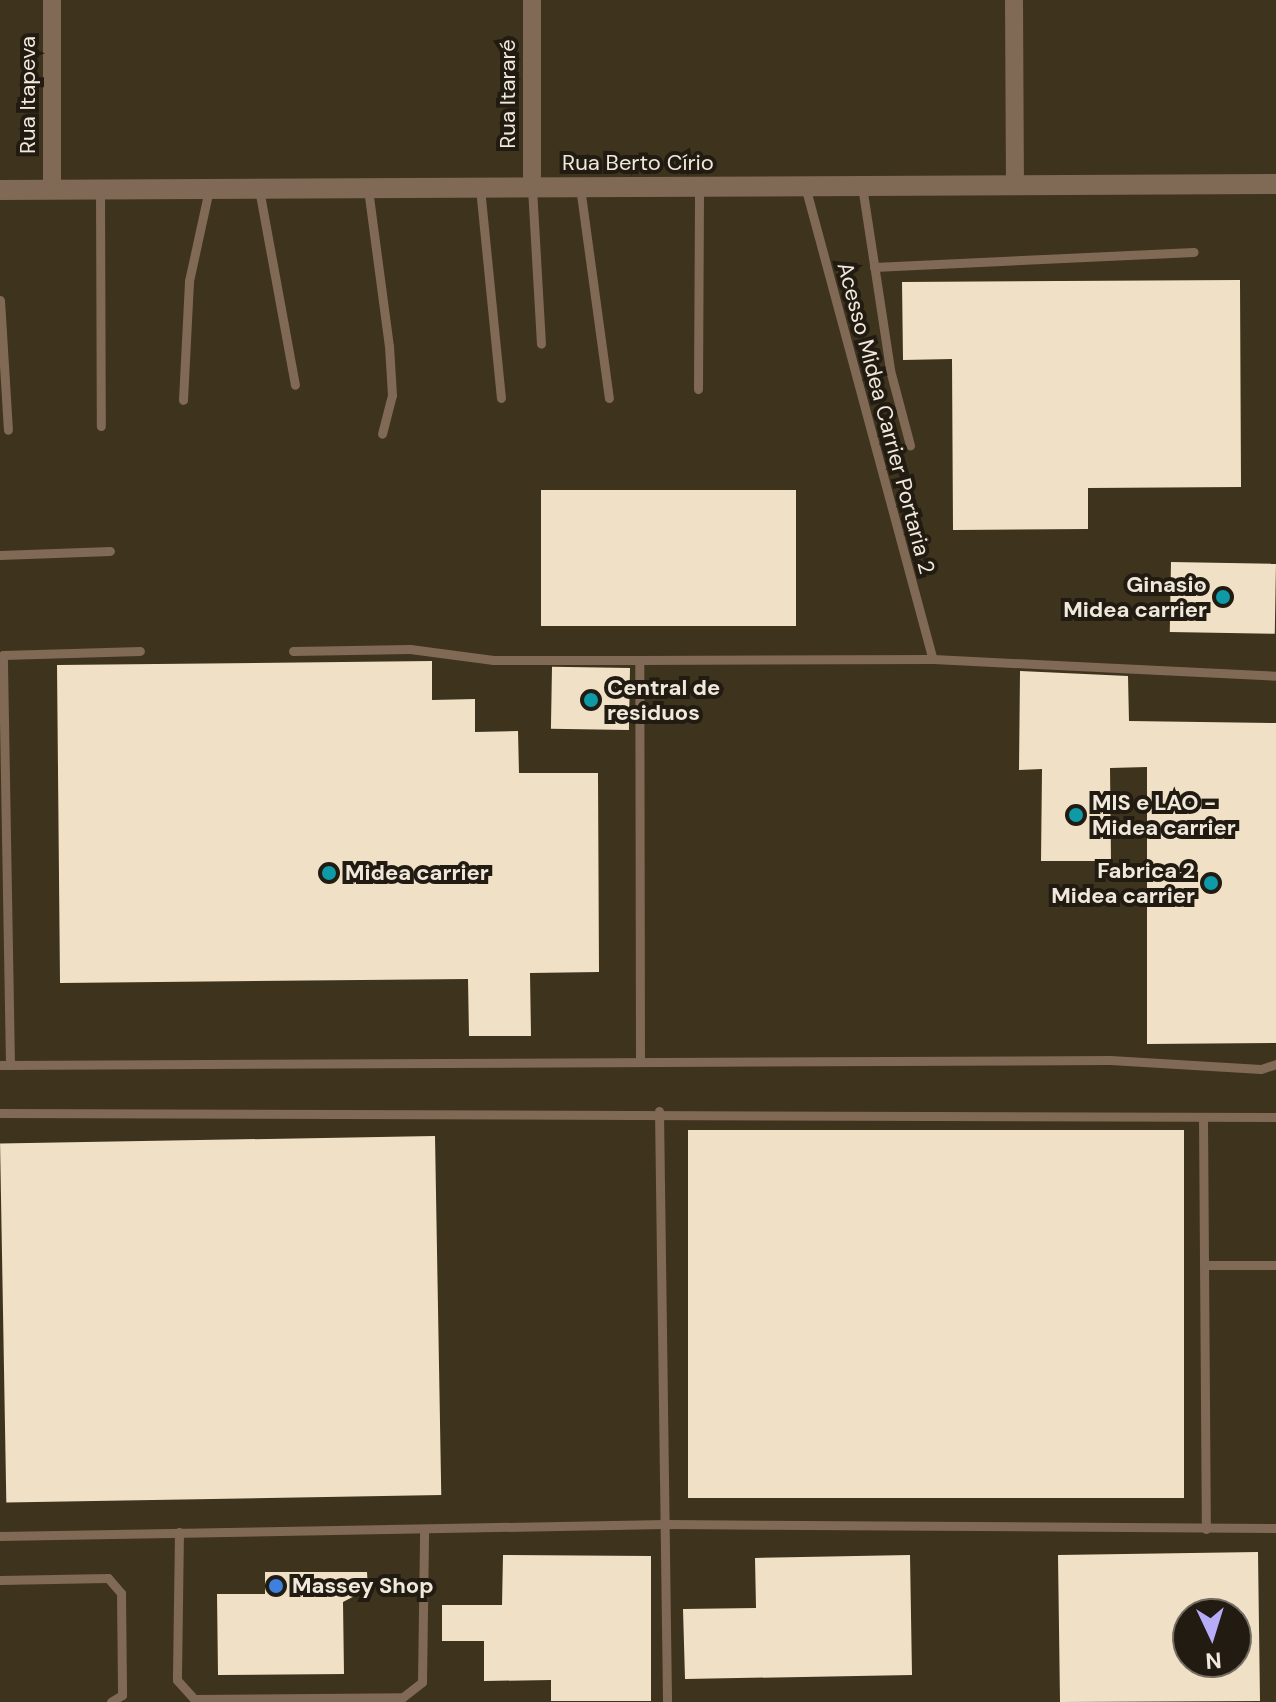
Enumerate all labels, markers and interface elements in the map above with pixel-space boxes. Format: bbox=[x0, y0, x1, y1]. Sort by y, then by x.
street label: Rua Itapeva bbox=[15, 36, 41, 154]
street label: Rua Itararé bbox=[495, 39, 521, 149]
street label: Rua Berto Círio bbox=[562, 150, 714, 176]
street label: Acesso Midea Carrier Portaria 2 bbox=[832, 259, 940, 577]
place label: Ginasio Midea carrier bbox=[1063, 571, 1207, 622]
marker: Ginasio Midea carrier bbox=[1214, 588, 1232, 606]
place label: Central de residuos bbox=[607, 674, 720, 726]
marker: Central de residuos bbox=[582, 691, 600, 709]
place label: MIS e LAO - Midea carrier bbox=[1092, 789, 1236, 840]
marker: MIS e LAO - Midea carrier bbox=[1067, 806, 1085, 824]
place label: Fabrica 2 Midea carrier bbox=[1051, 857, 1195, 908]
place label: Midea carrier bbox=[345, 860, 489, 886]
marker: Midea carrier bbox=[320, 864, 338, 882]
marker: Fabrica 2 Midea carrier bbox=[1202, 874, 1220, 892]
place label: Massey Shop bbox=[292, 1573, 434, 1599]
marker: Massey Shop bbox=[267, 1577, 285, 1595]
north arrow bbox=[1172, 1598, 1252, 1678]
text: N bbox=[1205, 1645, 1223, 1675]

